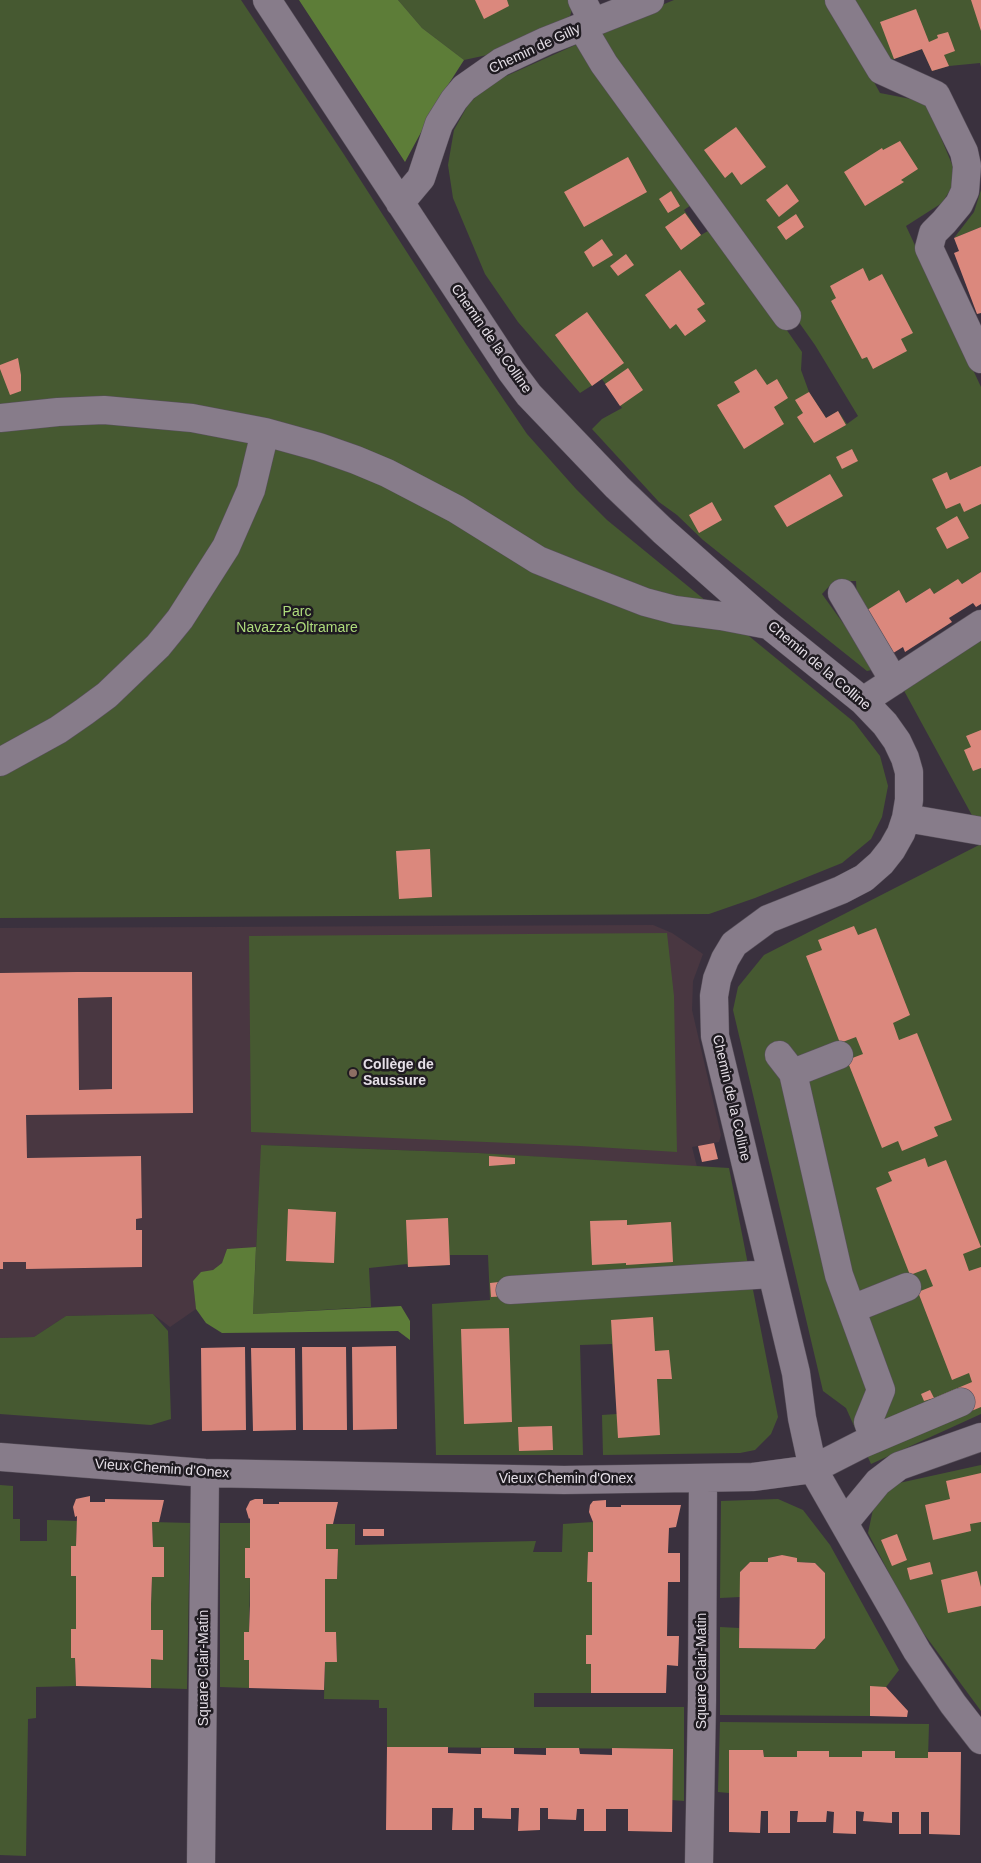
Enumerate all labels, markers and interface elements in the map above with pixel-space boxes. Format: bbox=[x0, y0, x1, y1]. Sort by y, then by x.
street label: Chemin de Gilly bbox=[487, 21, 583, 77]
street label: Chemin de la Colline bbox=[447, 281, 535, 397]
park label: Parc Navazza-Oltramare bbox=[236, 604, 358, 636]
street label: Chemin de la Colline bbox=[764, 618, 874, 714]
street label: Chemin de la Colline bbox=[708, 1033, 754, 1163]
place label: Collège de Saussure bbox=[363, 1057, 434, 1090]
marker: Collège de Saussure bbox=[347, 1067, 359, 1079]
street label: Vieux Chemin d'Onex bbox=[94, 1456, 230, 1482]
street label: Vieux Chemin d'Onex bbox=[499, 1471, 633, 1487]
street label: Square Clair-Matin bbox=[196, 1610, 212, 1726]
street label: Square Clair-Matin bbox=[694, 1613, 710, 1729]

